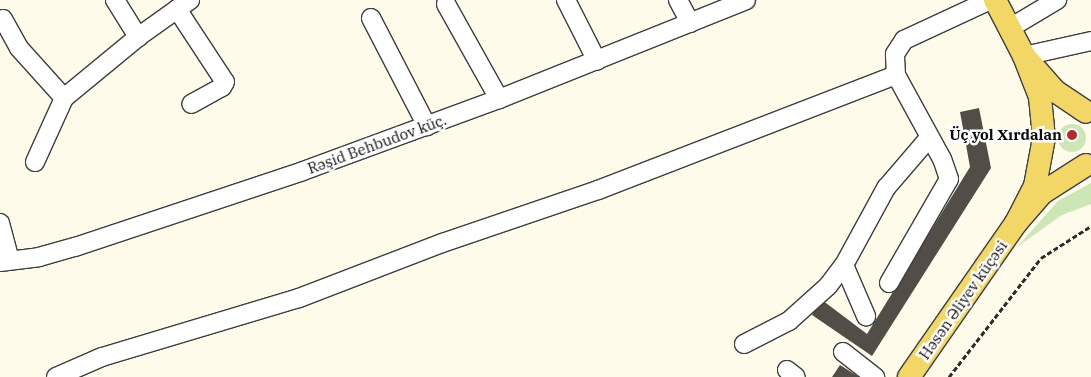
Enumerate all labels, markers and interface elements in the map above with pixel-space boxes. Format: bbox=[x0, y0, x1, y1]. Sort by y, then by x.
street label: Rəşid Behbudov küç. bbox=[305, 110, 449, 178]
place label: Üç yol Xırdalan bbox=[949, 126, 1062, 144]
marker: Üç yol Xırdalan bbox=[1066, 129, 1078, 141]
street label: Həsən Əliyev küçəsi bbox=[915, 237, 1011, 363]

